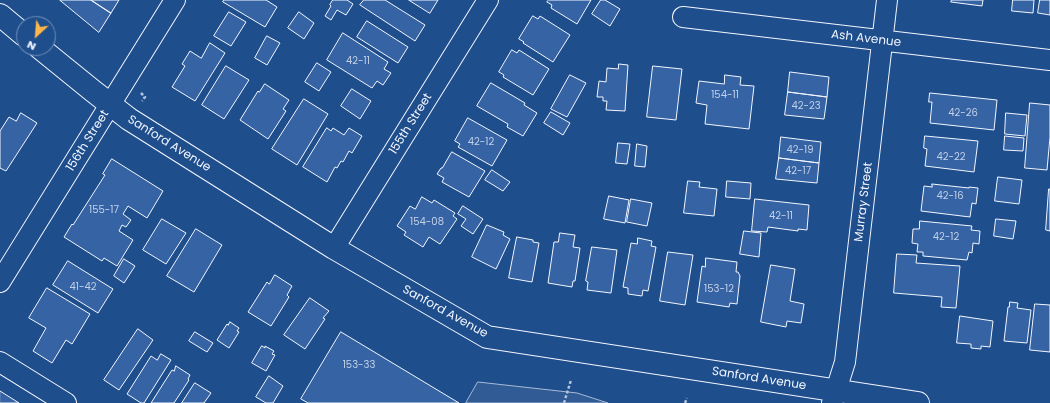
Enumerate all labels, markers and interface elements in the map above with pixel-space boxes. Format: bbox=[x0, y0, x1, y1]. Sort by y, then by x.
north arrow bbox=[16, 16, 56, 56]
street label: Ash Avenue bbox=[830, 28, 902, 50]
text: N bbox=[24, 37, 38, 55]
house number: 42-11 bbox=[346, 55, 370, 67]
house number: 154-11 bbox=[711, 89, 739, 101]
street label: 155th Street bbox=[387, 91, 435, 157]
house number: 42-23 bbox=[791, 100, 821, 112]
house number: 42-26 bbox=[948, 107, 978, 119]
street label: 156th Street bbox=[64, 108, 112, 174]
street label: Sanford Avenue bbox=[125, 113, 213, 175]
house number: 42-12 bbox=[468, 136, 494, 148]
house number: 42-19 bbox=[786, 144, 814, 156]
house number: 42-22 bbox=[936, 151, 966, 163]
street label: Murray Street bbox=[852, 161, 876, 243]
house number: 42-17 bbox=[785, 165, 811, 177]
house number: 42-16 bbox=[936, 190, 964, 202]
house number: 155-17 bbox=[89, 204, 119, 216]
house number: 42-11 bbox=[769, 210, 793, 222]
house number: 154-08 bbox=[410, 216, 444, 228]
house number: 42-12 bbox=[933, 231, 959, 243]
house number: 41-42 bbox=[69, 281, 97, 293]
street label: Sanford Avenue bbox=[400, 283, 490, 341]
house number: 153-12 bbox=[704, 283, 734, 295]
house number: 153-33 bbox=[343, 359, 375, 371]
street label: Sanford Avenue bbox=[711, 364, 807, 394]

